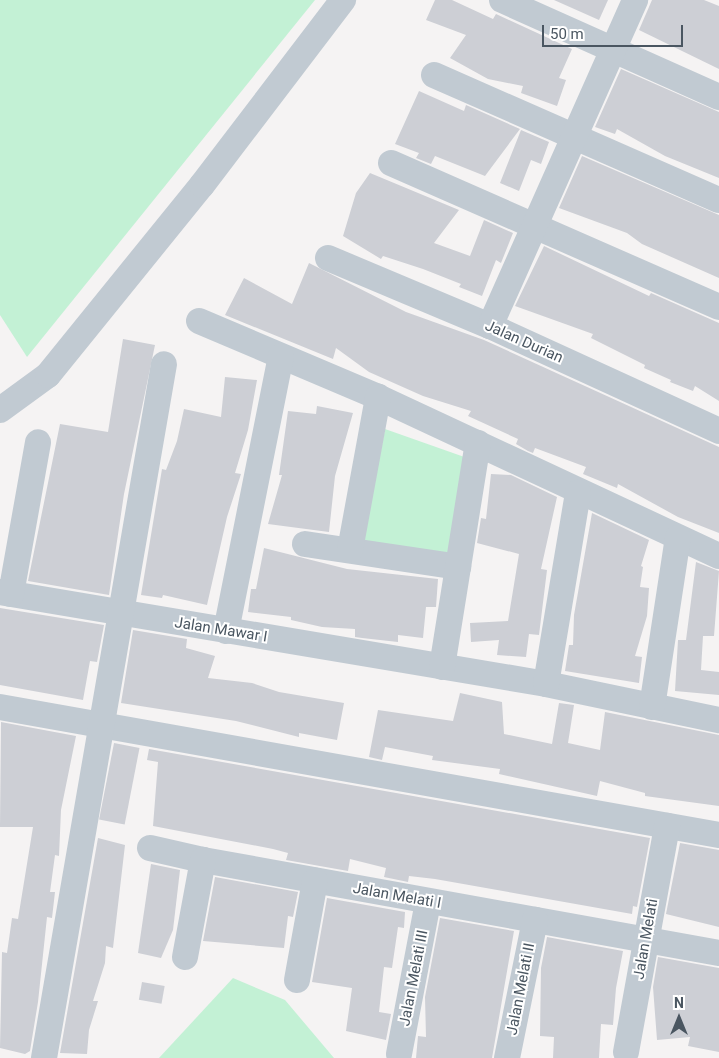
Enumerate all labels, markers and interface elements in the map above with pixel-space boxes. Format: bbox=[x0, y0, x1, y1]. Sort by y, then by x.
scale bar bbox=[544, 15, 685, 47]
text: 50 m bbox=[550, 25, 584, 43]
street label: Jalan Durian bbox=[482, 317, 566, 367]
street label: Jalan Mawar I bbox=[173, 614, 269, 646]
street label: Jalan Melati I bbox=[351, 879, 443, 913]
street label: Jalan Melati bbox=[630, 897, 662, 981]
street label: Jalan Melati III bbox=[396, 928, 432, 1028]
street label: Jalan Melati II bbox=[503, 941, 539, 1037]
north arrow bbox=[654, 993, 704, 1043]
text: N bbox=[674, 995, 684, 1011]

